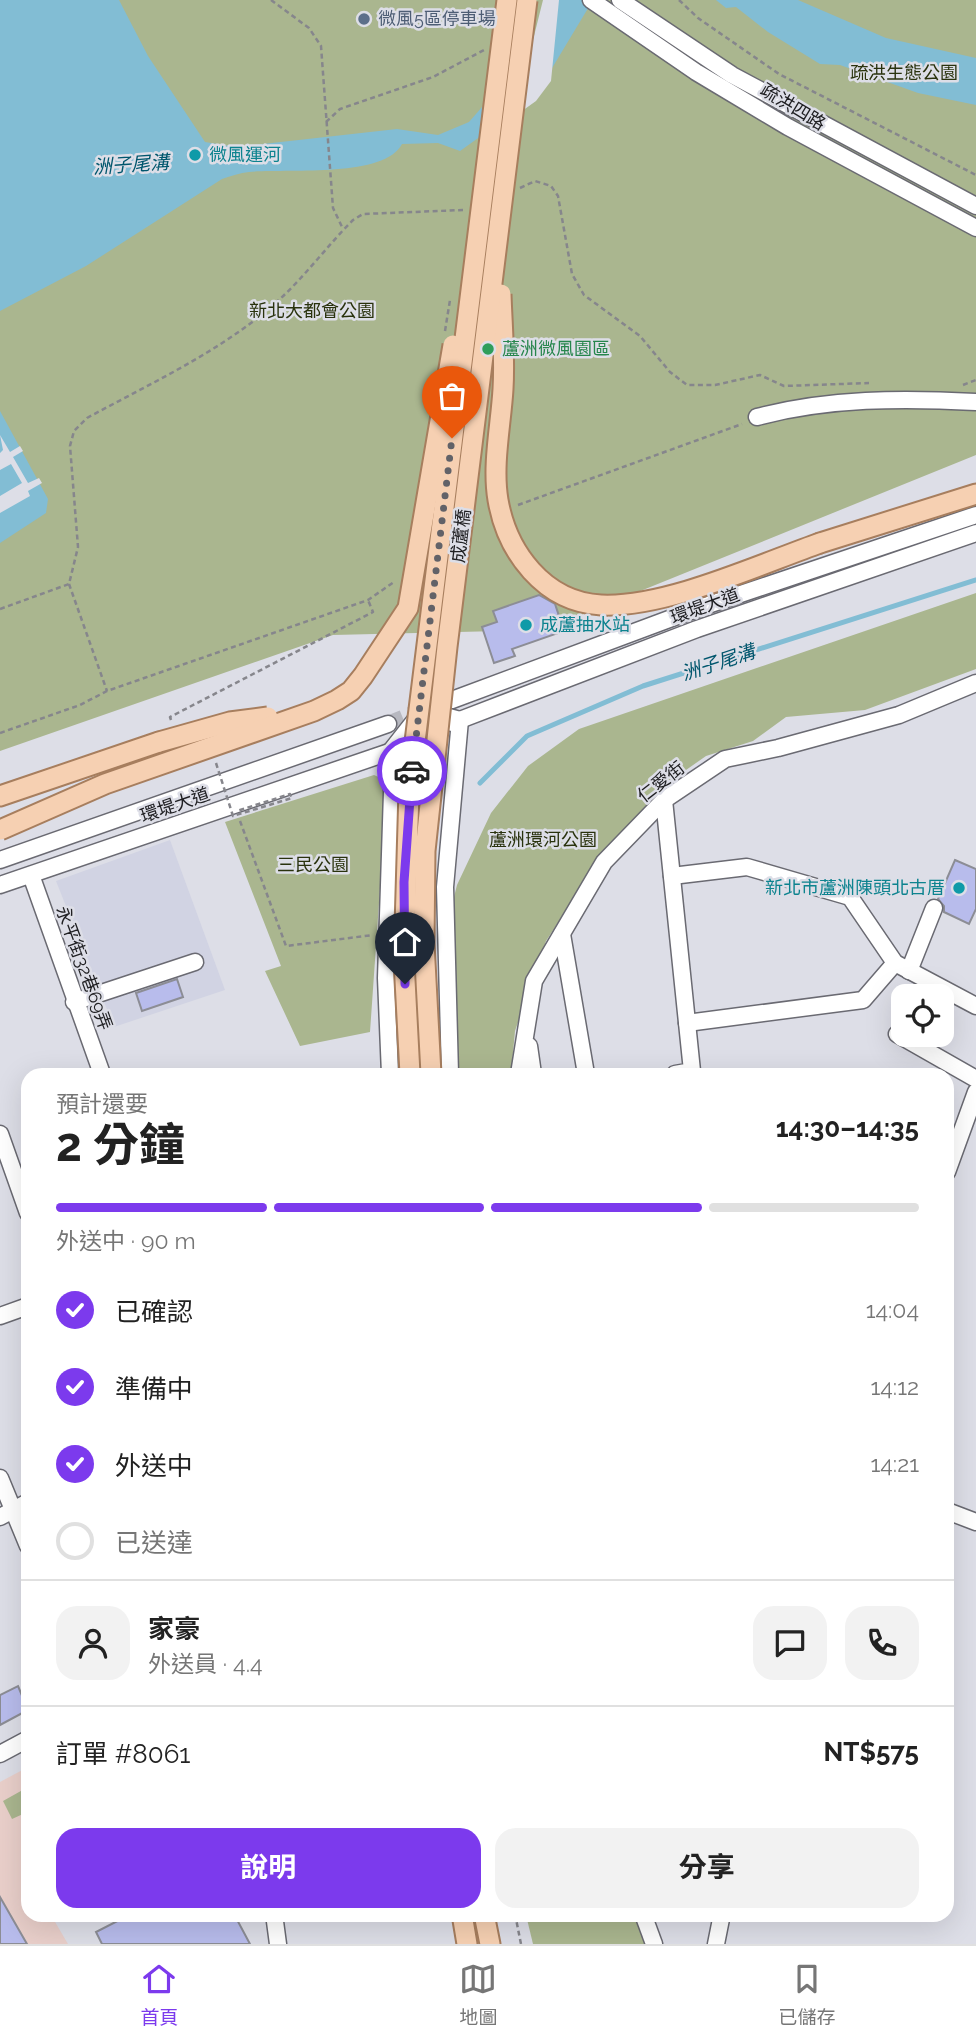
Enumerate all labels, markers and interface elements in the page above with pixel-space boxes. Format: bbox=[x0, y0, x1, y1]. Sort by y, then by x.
place label: 微風5區停車場 bbox=[378, 8, 496, 29]
marker: 微風5區停車場 bbox=[356, 11, 372, 27]
park label: 疏洪生態公園 bbox=[850, 62, 958, 83]
street label: 疏洪四路 bbox=[757, 79, 830, 134]
place label: 微風運河 bbox=[209, 144, 281, 165]
marker: 微風運河 bbox=[187, 147, 203, 163]
water label: 洲子尾溝 bbox=[92, 150, 173, 178]
park label: 新北大都會公園 bbox=[249, 300, 375, 321]
place label: 蘆洲微風園區 bbox=[502, 338, 610, 359]
marker: 蘆洲微風園區 bbox=[480, 341, 496, 357]
pin bbox=[422, 366, 482, 438]
icon: bag bbox=[433, 377, 471, 415]
street label: 成蘆橋 bbox=[447, 508, 474, 564]
street label: 環堤大道 bbox=[667, 583, 742, 628]
place label: 成蘆抽水站 bbox=[540, 614, 630, 635]
marker: 成蘆抽水站 bbox=[518, 617, 534, 633]
water label: 洲子尾溝 bbox=[678, 639, 760, 684]
courier bbox=[377, 736, 447, 806]
icon: car bbox=[393, 752, 431, 790]
street label: 仁愛街 bbox=[633, 757, 688, 807]
street label: 環堤大道 bbox=[137, 783, 212, 826]
park label: 蘆洲環河公園 bbox=[489, 829, 597, 850]
park label: 三民公園 bbox=[277, 854, 349, 875]
place label: 新北市蘆洲陳頭北古厝 bbox=[765, 877, 945, 898]
marker: 新北市蘆洲陳頭北古厝 bbox=[951, 880, 967, 896]
street label: 永平街32巷69弄 bbox=[52, 903, 117, 1033]
pin bbox=[375, 912, 435, 984]
icon: home bbox=[386, 923, 424, 961]
map controls bbox=[891, 984, 954, 1047]
button: locate bbox=[891, 984, 954, 1047]
text: 預計還要 bbox=[56, 1090, 148, 1117]
text: 14:30–14:35 bbox=[776, 1113, 919, 1143]
text: 2 分鐘 bbox=[56, 1118, 185, 1172]
text: 外送中 · 90 m bbox=[56, 1227, 196, 1254]
icon: check bbox=[56, 1291, 94, 1329]
text: 14:04 bbox=[866, 1296, 919, 1323]
text: 已確認 bbox=[115, 1297, 193, 1327]
icon: check bbox=[56, 1368, 94, 1406]
text: 14:12 bbox=[870, 1373, 919, 1400]
text: 準備中 bbox=[115, 1374, 193, 1404]
icon: check bbox=[56, 1445, 94, 1483]
text: 14:21 bbox=[870, 1450, 919, 1477]
text: 外送中 bbox=[115, 1451, 193, 1481]
text: 已送達 bbox=[115, 1528, 193, 1558]
button: person bbox=[56, 1606, 130, 1680]
button: chat bbox=[753, 1606, 827, 1680]
button: phone bbox=[845, 1606, 919, 1680]
text: 家豪 bbox=[148, 1614, 200, 1644]
text: 外送員 · 4.4 bbox=[148, 1650, 263, 1677]
text: NT$575 bbox=[824, 1737, 919, 1767]
text: 訂單 #8061 bbox=[56, 1739, 190, 1769]
button: 說明 bbox=[56, 1828, 481, 1908]
button: 分享 bbox=[495, 1828, 919, 1908]
tab: 首頁 bbox=[140, 1960, 179, 2029]
tab: 地圖 bbox=[459, 1960, 498, 2029]
tab: 已儲存 bbox=[778, 1960, 836, 2029]

